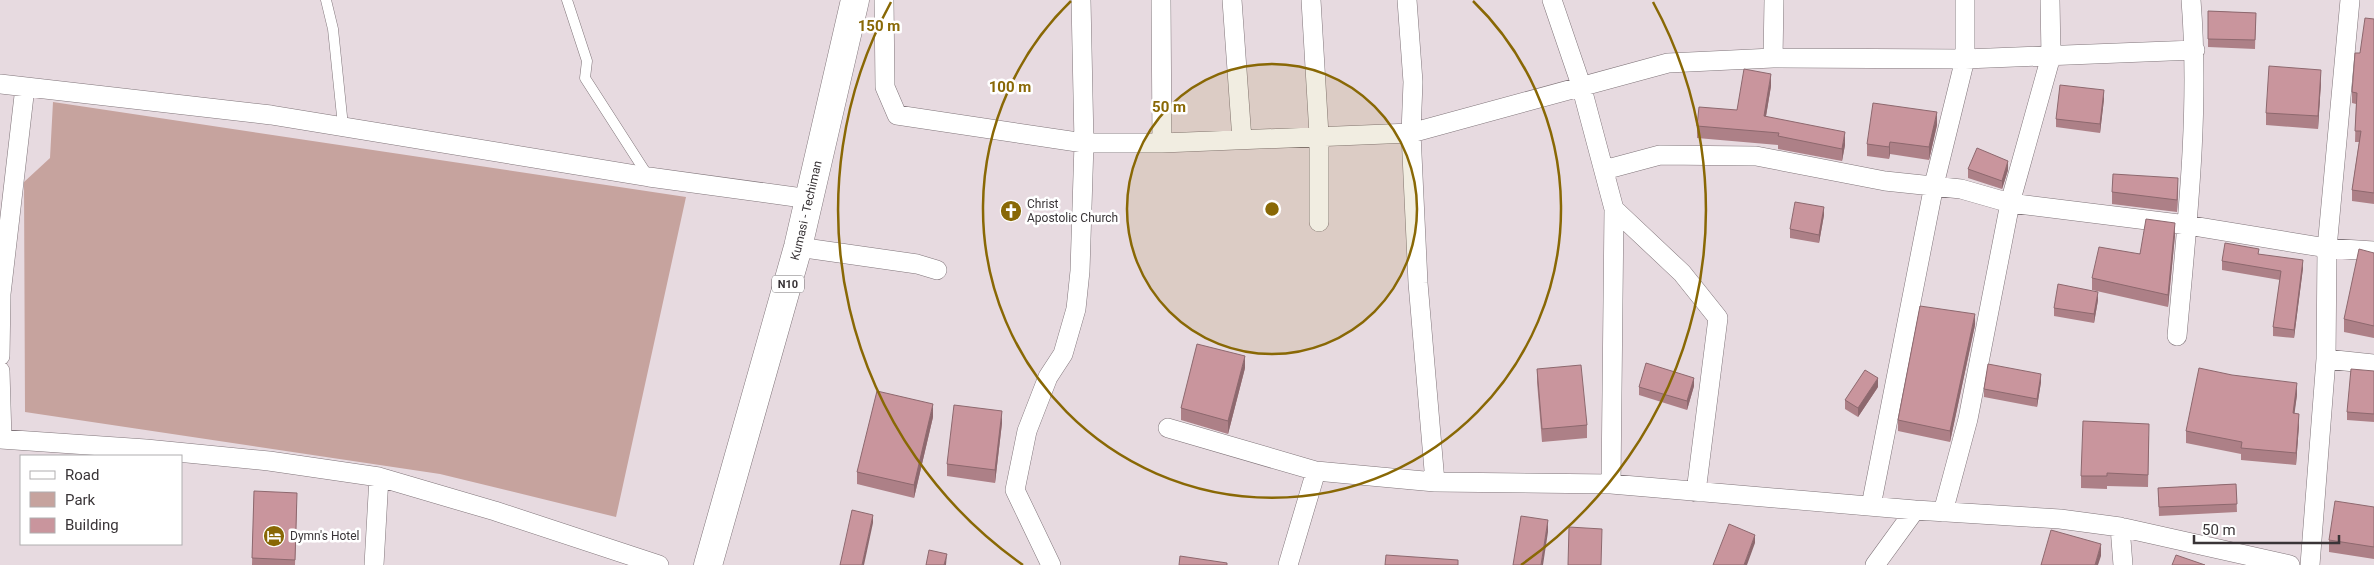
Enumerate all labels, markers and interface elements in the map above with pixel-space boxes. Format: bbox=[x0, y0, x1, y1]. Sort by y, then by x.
text: 150 m bbox=[858, 17, 900, 35]
text: 100 m bbox=[989, 78, 1031, 96]
text: 50 m bbox=[1152, 98, 1186, 116]
street label: Kumasi - Techiman bbox=[788, 159, 825, 262]
place label: Christ Apostolic Church bbox=[1027, 197, 1118, 225]
church icon: Christ Apostolic Church bbox=[999, 199, 1023, 223]
centre of rings bbox=[1263, 200, 1281, 218]
road number: N10 bbox=[772, 276, 804, 292]
legend bbox=[20, 455, 182, 545]
text: Road bbox=[65, 466, 99, 484]
text: Park bbox=[65, 491, 96, 509]
scale bar bbox=[2194, 512, 2339, 544]
text: Building bbox=[65, 516, 119, 534]
text: 50 m bbox=[2202, 521, 2236, 539]
hotel icon: Dymn's Hotel bbox=[262, 524, 286, 548]
place label: Dymn's Hotel bbox=[290, 529, 360, 543]

